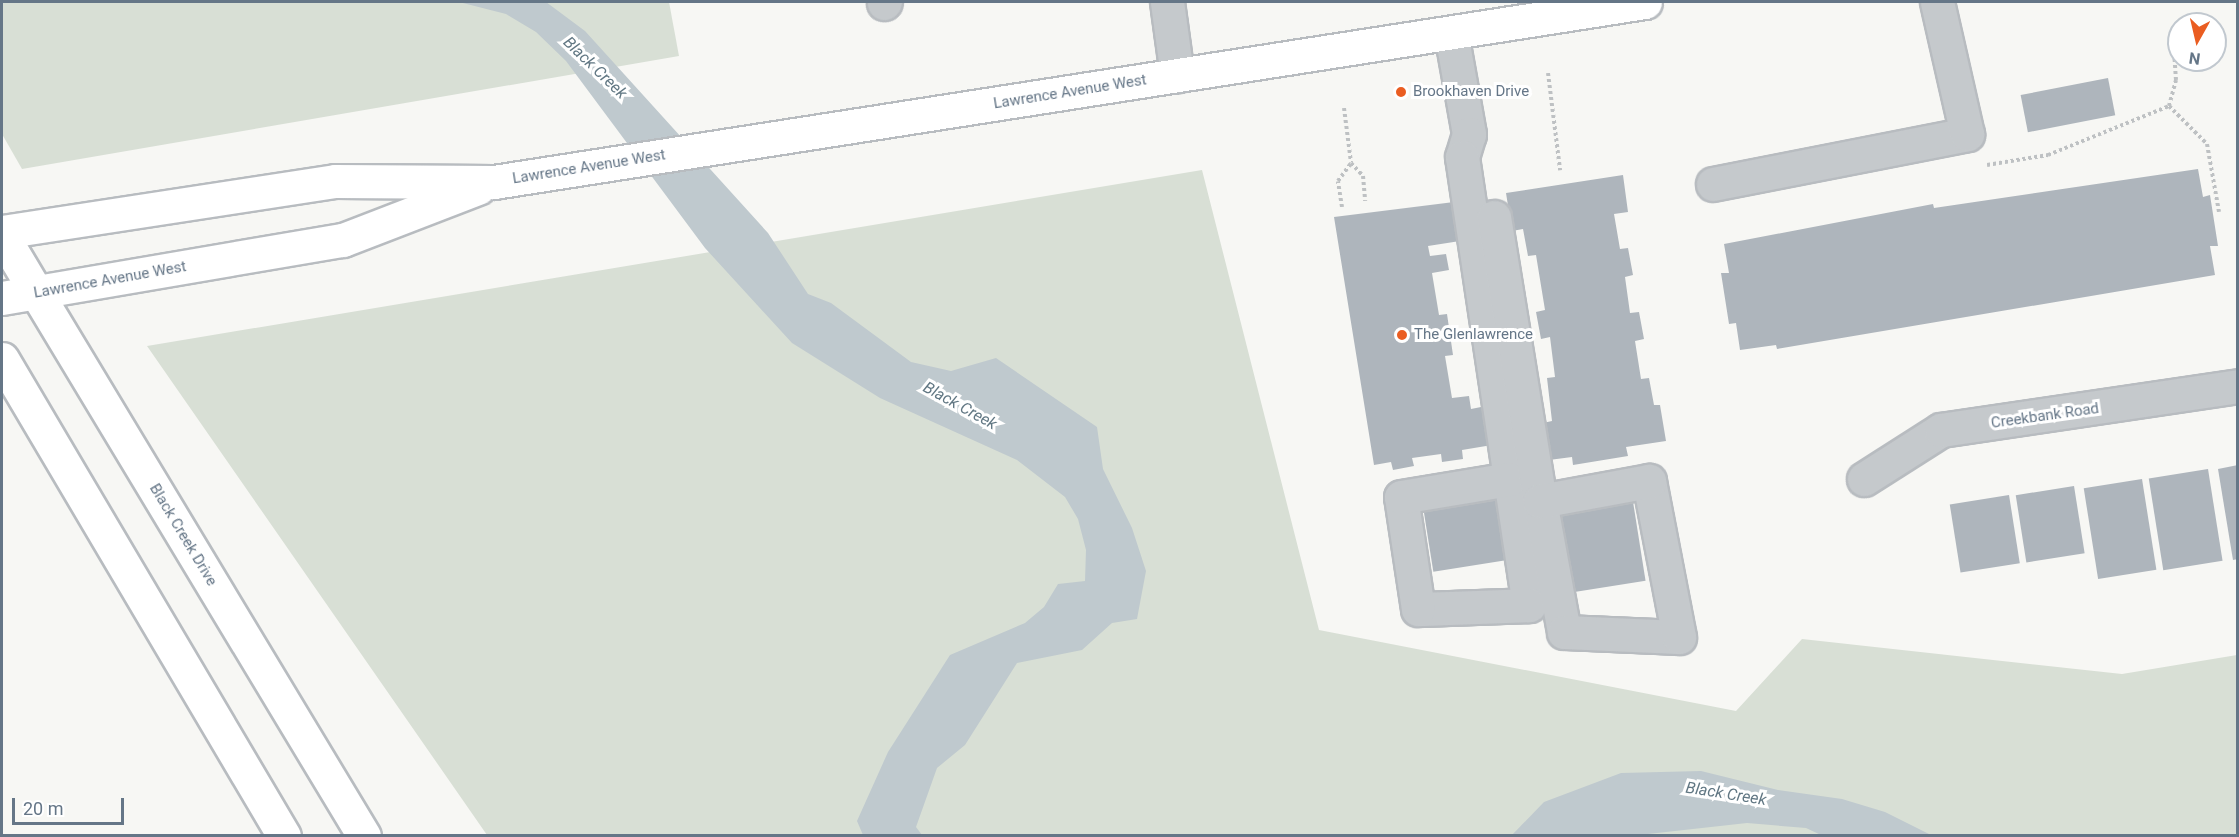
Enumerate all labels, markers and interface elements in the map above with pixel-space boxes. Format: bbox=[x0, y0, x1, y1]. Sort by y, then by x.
north arrow bbox=[2167, 12, 2227, 72]
water label: Black Creek bbox=[559, 33, 631, 103]
text: N bbox=[2188, 48, 2202, 69]
street label: Lawrence Avenue West bbox=[992, 71, 1148, 113]
place label: Brookhaven Drive bbox=[1413, 83, 1529, 101]
marker: Brookhaven Drive bbox=[1394, 85, 1408, 99]
street label: Lawrence Avenue West bbox=[511, 146, 667, 188]
street label: Lawrence Avenue West bbox=[32, 258, 188, 302]
place label: The Glenlawrence bbox=[1414, 326, 1533, 344]
marker: The Glenlawrence bbox=[1395, 328, 1409, 342]
water label: Black Creek bbox=[920, 378, 1000, 434]
street label: Creekbank Road bbox=[1990, 400, 2100, 432]
street label: Black Creek Drive bbox=[145, 481, 221, 589]
water label: Black Creek bbox=[1684, 778, 1768, 810]
scale bar bbox=[15, 786, 128, 824]
text: 20 m bbox=[23, 798, 63, 819]

